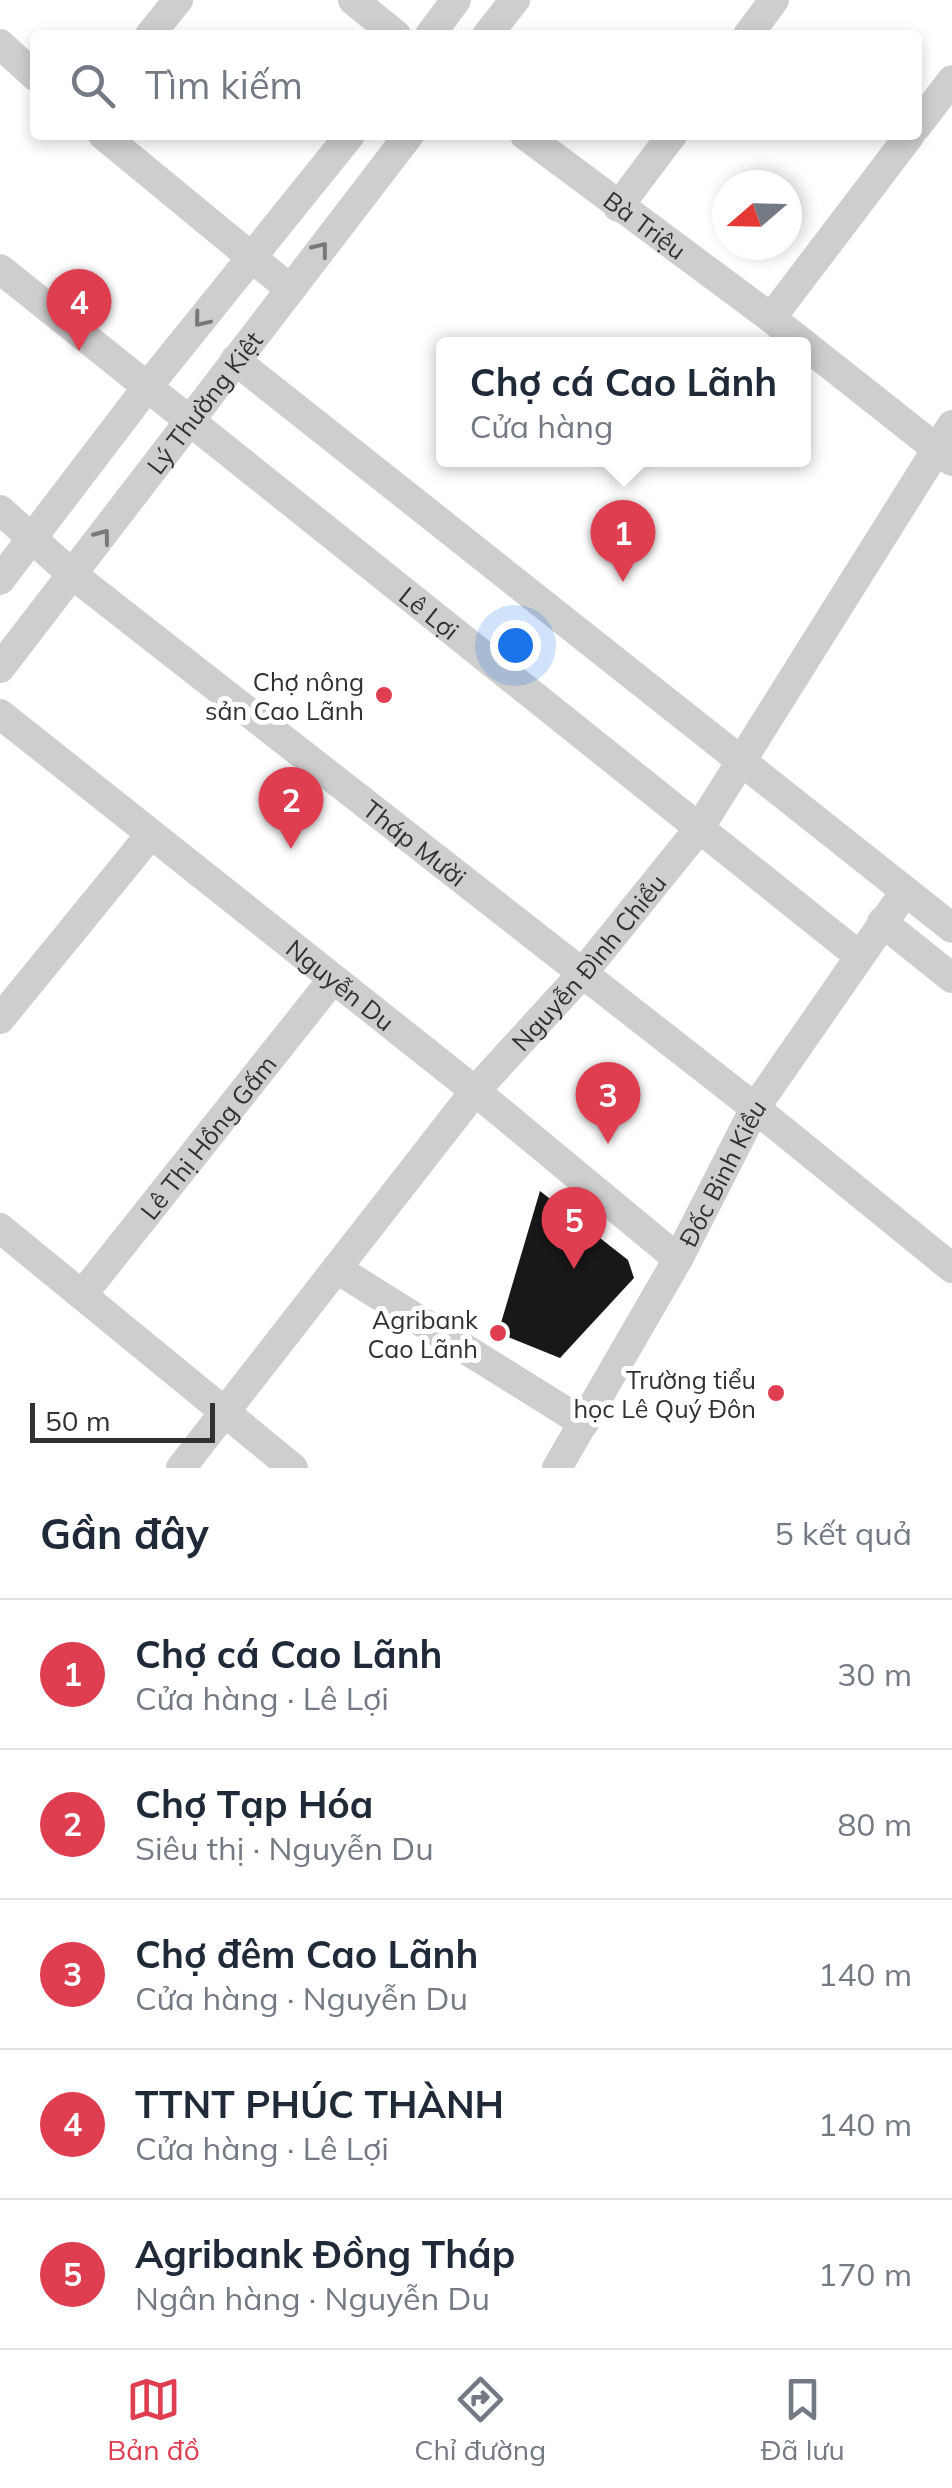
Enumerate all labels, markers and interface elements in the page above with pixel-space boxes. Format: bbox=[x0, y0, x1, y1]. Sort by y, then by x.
search box bbox=[30, 30, 922, 140]
icon: search bbox=[65, 58, 120, 113]
text: Tìm kiếm bbox=[145, 61, 303, 109]
north arrow bbox=[712, 170, 802, 260]
street label: Bà Triệu bbox=[598, 184, 693, 265]
one-way arrow bbox=[309, 242, 326, 260]
pin: 4 bbox=[46, 268, 112, 351]
one-way arrow bbox=[195, 309, 213, 327]
street label: Lý Thường Kiệt bbox=[139, 325, 269, 480]
popup bbox=[436, 337, 811, 467]
text: Chợ cá Cao Lãnh bbox=[470, 358, 777, 406]
text: Cửa hàng bbox=[470, 406, 613, 446]
pin: 1 bbox=[590, 500, 656, 582]
one-way arrow bbox=[91, 529, 108, 547]
street label: Lê Lợi bbox=[394, 579, 466, 646]
your location bbox=[490, 620, 541, 671]
place label: Chợ nông sản Cao Lãnh bbox=[205, 666, 364, 726]
marker: Chợ nông sản Cao Lãnh bbox=[373, 684, 395, 706]
pin: 2 bbox=[258, 766, 324, 849]
street label: Tháp Mười bbox=[357, 792, 473, 892]
street label: Nguyễn Đình Chiểu bbox=[505, 867, 672, 1057]
street label: Nguyễn Du bbox=[280, 932, 401, 1037]
street label: Lê Thị Hồng Gấm bbox=[133, 1049, 282, 1225]
pin: 3 bbox=[576, 1062, 640, 1144]
street label: Đốc Binh Kiều bbox=[672, 1093, 772, 1252]
pin: 5 bbox=[542, 1186, 606, 1269]
place label: Agribank Cao Lãnh bbox=[368, 1304, 479, 1364]
marker: Agribank Cao Lãnh bbox=[487, 1322, 509, 1344]
place label: Trường tiểu học Lê Quý Đôn bbox=[573, 1364, 756, 1424]
marker: Trường tiểu học Lê Quý Đôn bbox=[765, 1382, 787, 1404]
scale bar bbox=[30, 1398, 215, 1442]
text: 50 m bbox=[45, 1403, 111, 1438]
text: Gần đây bbox=[40, 1507, 209, 1560]
text: 5 kết quả bbox=[775, 1513, 912, 1553]
text: Chợ cá Cao Lãnh bbox=[135, 1630, 442, 1678]
text: 1 bbox=[63, 1654, 82, 1694]
text: 30 m bbox=[837, 1654, 912, 1694]
text: Cửa hàng · Lê Lợi bbox=[135, 1678, 389, 1718]
text: Chợ Tạp Hóa bbox=[135, 1780, 373, 1828]
text: 2 bbox=[63, 1804, 82, 1844]
text: 80 m bbox=[837, 1804, 912, 1844]
text: Siêu thị · Nguyễn Du bbox=[135, 1828, 434, 1868]
text: Chợ đêm Cao Lãnh bbox=[135, 1930, 478, 1978]
text: 3 bbox=[63, 1954, 82, 1994]
text: 140 m bbox=[818, 1954, 912, 1994]
text: Cửa hàng · Nguyễn Du bbox=[135, 1978, 468, 2018]
text: TTNT PHÚC THÀNH bbox=[135, 2080, 504, 2128]
text: 4 bbox=[63, 2104, 82, 2144]
text: 140 m bbox=[818, 2104, 912, 2144]
text: Cửa hàng · Lê Lợi bbox=[135, 2128, 389, 2168]
text: Agribank Đồng Tháp bbox=[135, 2230, 515, 2278]
text: 5 bbox=[63, 2254, 82, 2294]
text: 170 m bbox=[818, 2254, 912, 2294]
text: Ngân hàng · Nguyễn Du bbox=[135, 2278, 490, 2318]
tab: Bản đồ bbox=[107, 2372, 200, 2467]
tab: Chỉ đường bbox=[414, 2372, 546, 2467]
tab: Đã lưu bbox=[761, 2372, 845, 2467]

